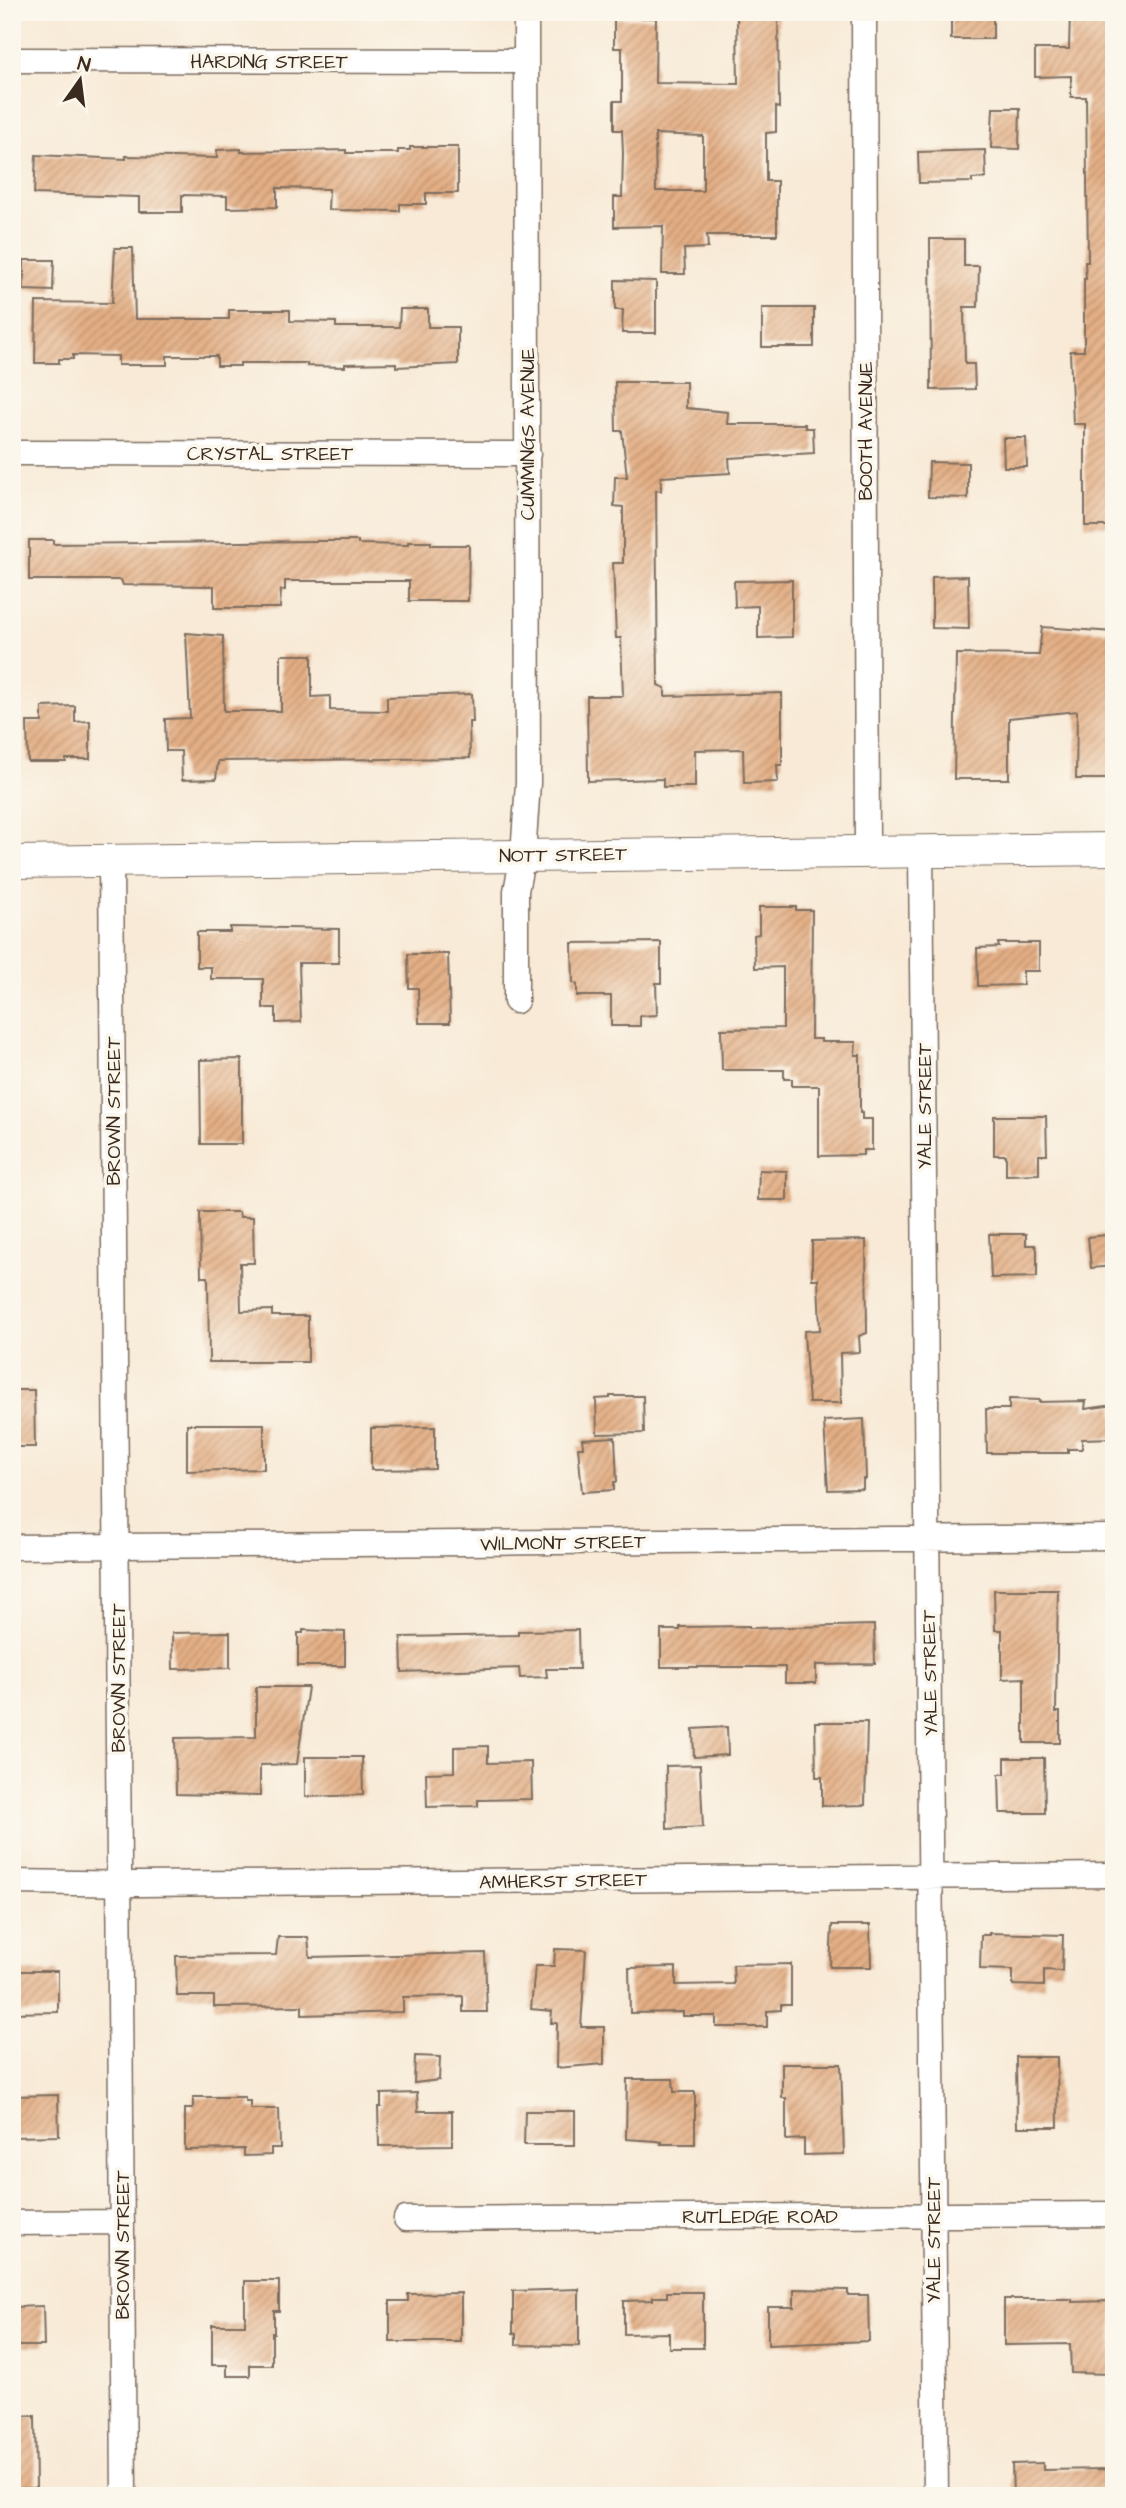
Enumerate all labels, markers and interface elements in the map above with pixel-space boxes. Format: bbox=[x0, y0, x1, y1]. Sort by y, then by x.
north arrow bbox=[46, 46, 116, 116]
street label: HARDING STREET bbox=[190, 49, 348, 76]
text: N bbox=[75, 50, 93, 80]
street label: CUMMINGS AVENUE bbox=[515, 348, 542, 520]
street label: BOOTH AVENUE bbox=[853, 361, 880, 501]
street label: CRYSTAL STREET bbox=[187, 441, 353, 468]
street label: NOTT STREET bbox=[499, 841, 627, 870]
street label: BROWN STREET bbox=[101, 1036, 128, 1186]
street label: YALE STREET bbox=[912, 1043, 939, 1169]
street label: WILMONT STREET bbox=[480, 1529, 646, 1558]
street label: BROWN STREET bbox=[106, 1603, 133, 1753]
street label: YALE STREET bbox=[916, 1609, 945, 1736]
street label: AMHERST STREET bbox=[479, 1867, 647, 1896]
street label: BROWN STREET bbox=[110, 2170, 137, 2320]
street label: YALE STREET bbox=[921, 2177, 948, 2303]
street label: RUTLEDGE ROAD bbox=[682, 2204, 838, 2231]

